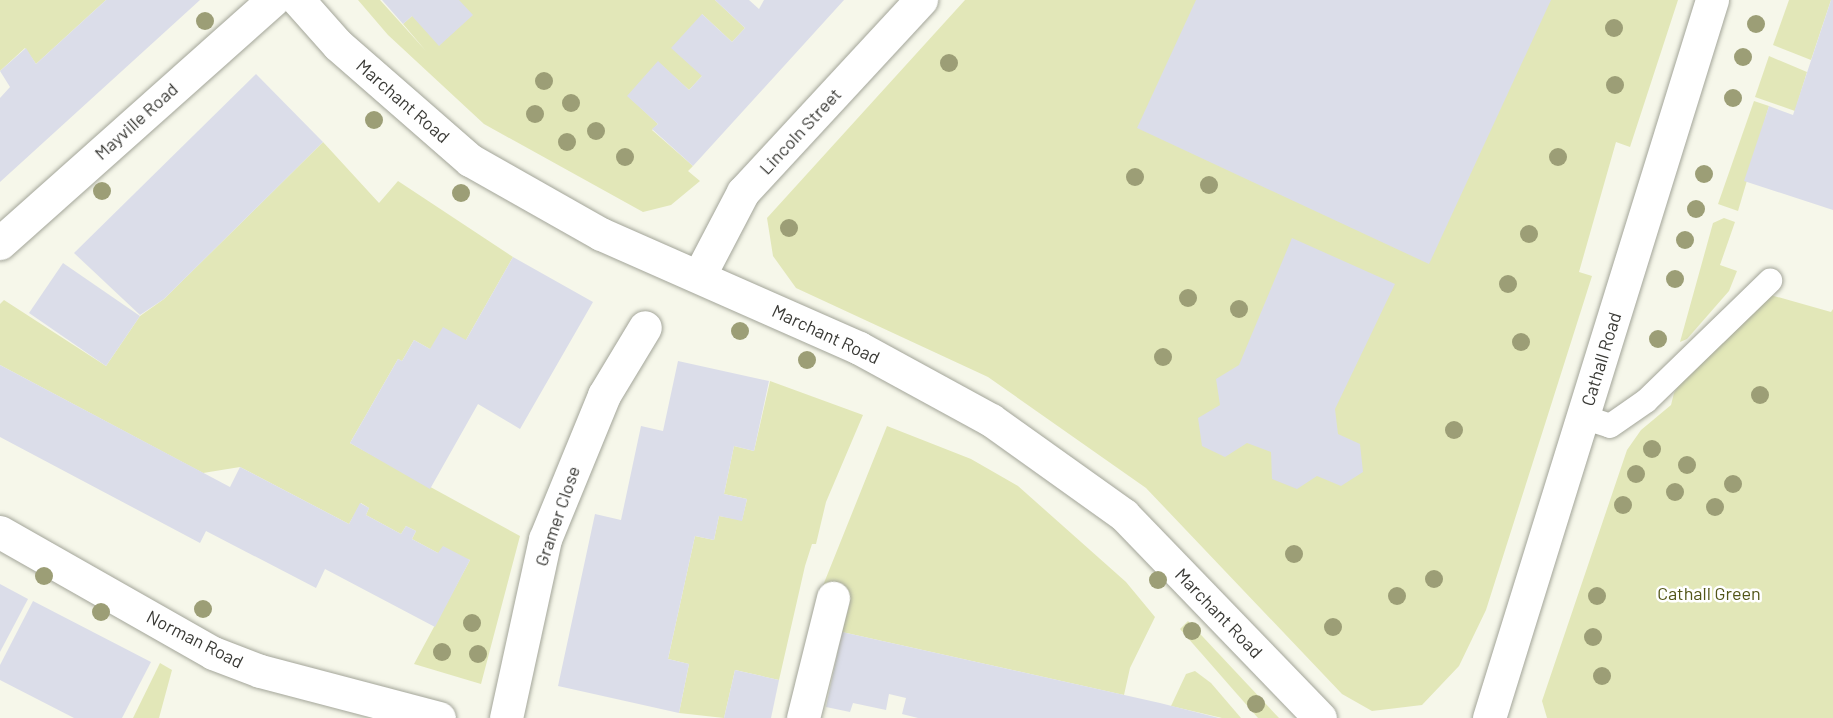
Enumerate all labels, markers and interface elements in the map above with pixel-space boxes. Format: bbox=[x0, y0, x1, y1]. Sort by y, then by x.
street label: Marchant Road bbox=[352, 55, 454, 147]
street label: Mayville Road bbox=[90, 78, 182, 164]
street label: Lincoln Street bbox=[755, 83, 845, 179]
street label: Marchant Road bbox=[769, 300, 883, 368]
street label: Cathall Road bbox=[1576, 309, 1626, 409]
street label: Gramer Close bbox=[530, 463, 584, 569]
street label: Marchant Road bbox=[1171, 564, 1267, 662]
park label: Cathall Green bbox=[1657, 582, 1761, 604]
street label: Norman Road bbox=[143, 605, 247, 673]

